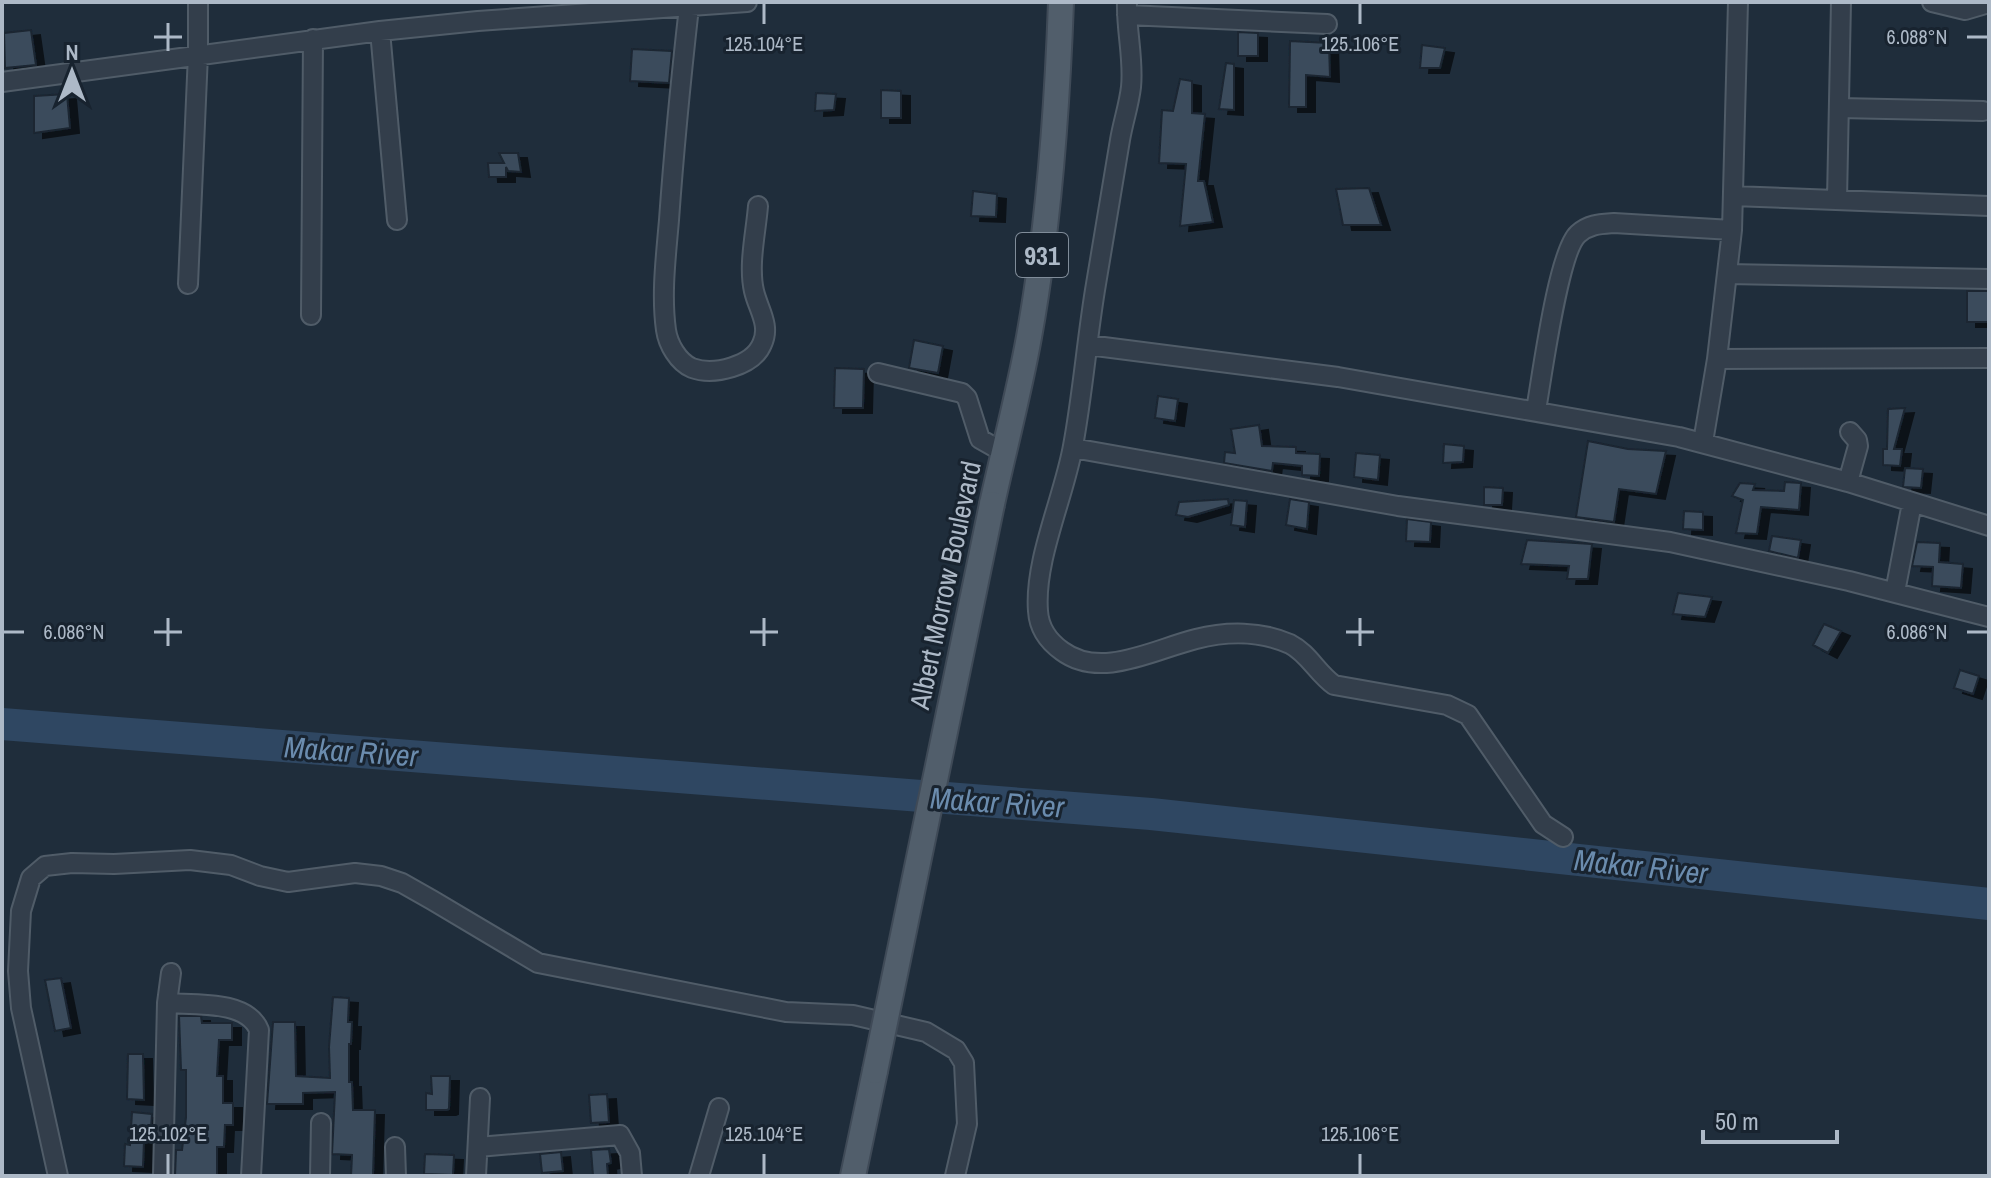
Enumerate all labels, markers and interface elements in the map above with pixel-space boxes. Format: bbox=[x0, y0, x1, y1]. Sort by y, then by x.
text: 6.088°N bbox=[1887, 23, 1947, 50]
text: 125.104°E bbox=[725, 30, 803, 57]
text: 125.106°E bbox=[1321, 30, 1399, 57]
north arrow bbox=[32, 32, 112, 112]
text: N bbox=[65, 37, 79, 67]
road number: 931 bbox=[1016, 233, 1068, 277]
street label: Albert Morrow Boulevard bbox=[900, 457, 990, 713]
text: 6.086°N bbox=[44, 618, 104, 645]
text: 6.086°N bbox=[1887, 618, 1947, 645]
water label: Makar River bbox=[283, 726, 420, 776]
water label: Makar River bbox=[929, 777, 1066, 827]
water label: Makar River bbox=[1572, 839, 1711, 893]
scale bar bbox=[1703, 1094, 1837, 1144]
text: 50 m bbox=[1715, 1105, 1759, 1137]
text: 125.102°E bbox=[129, 1120, 207, 1147]
text: 125.104°E bbox=[725, 1120, 803, 1147]
text: 125.106°E bbox=[1321, 1120, 1399, 1147]

